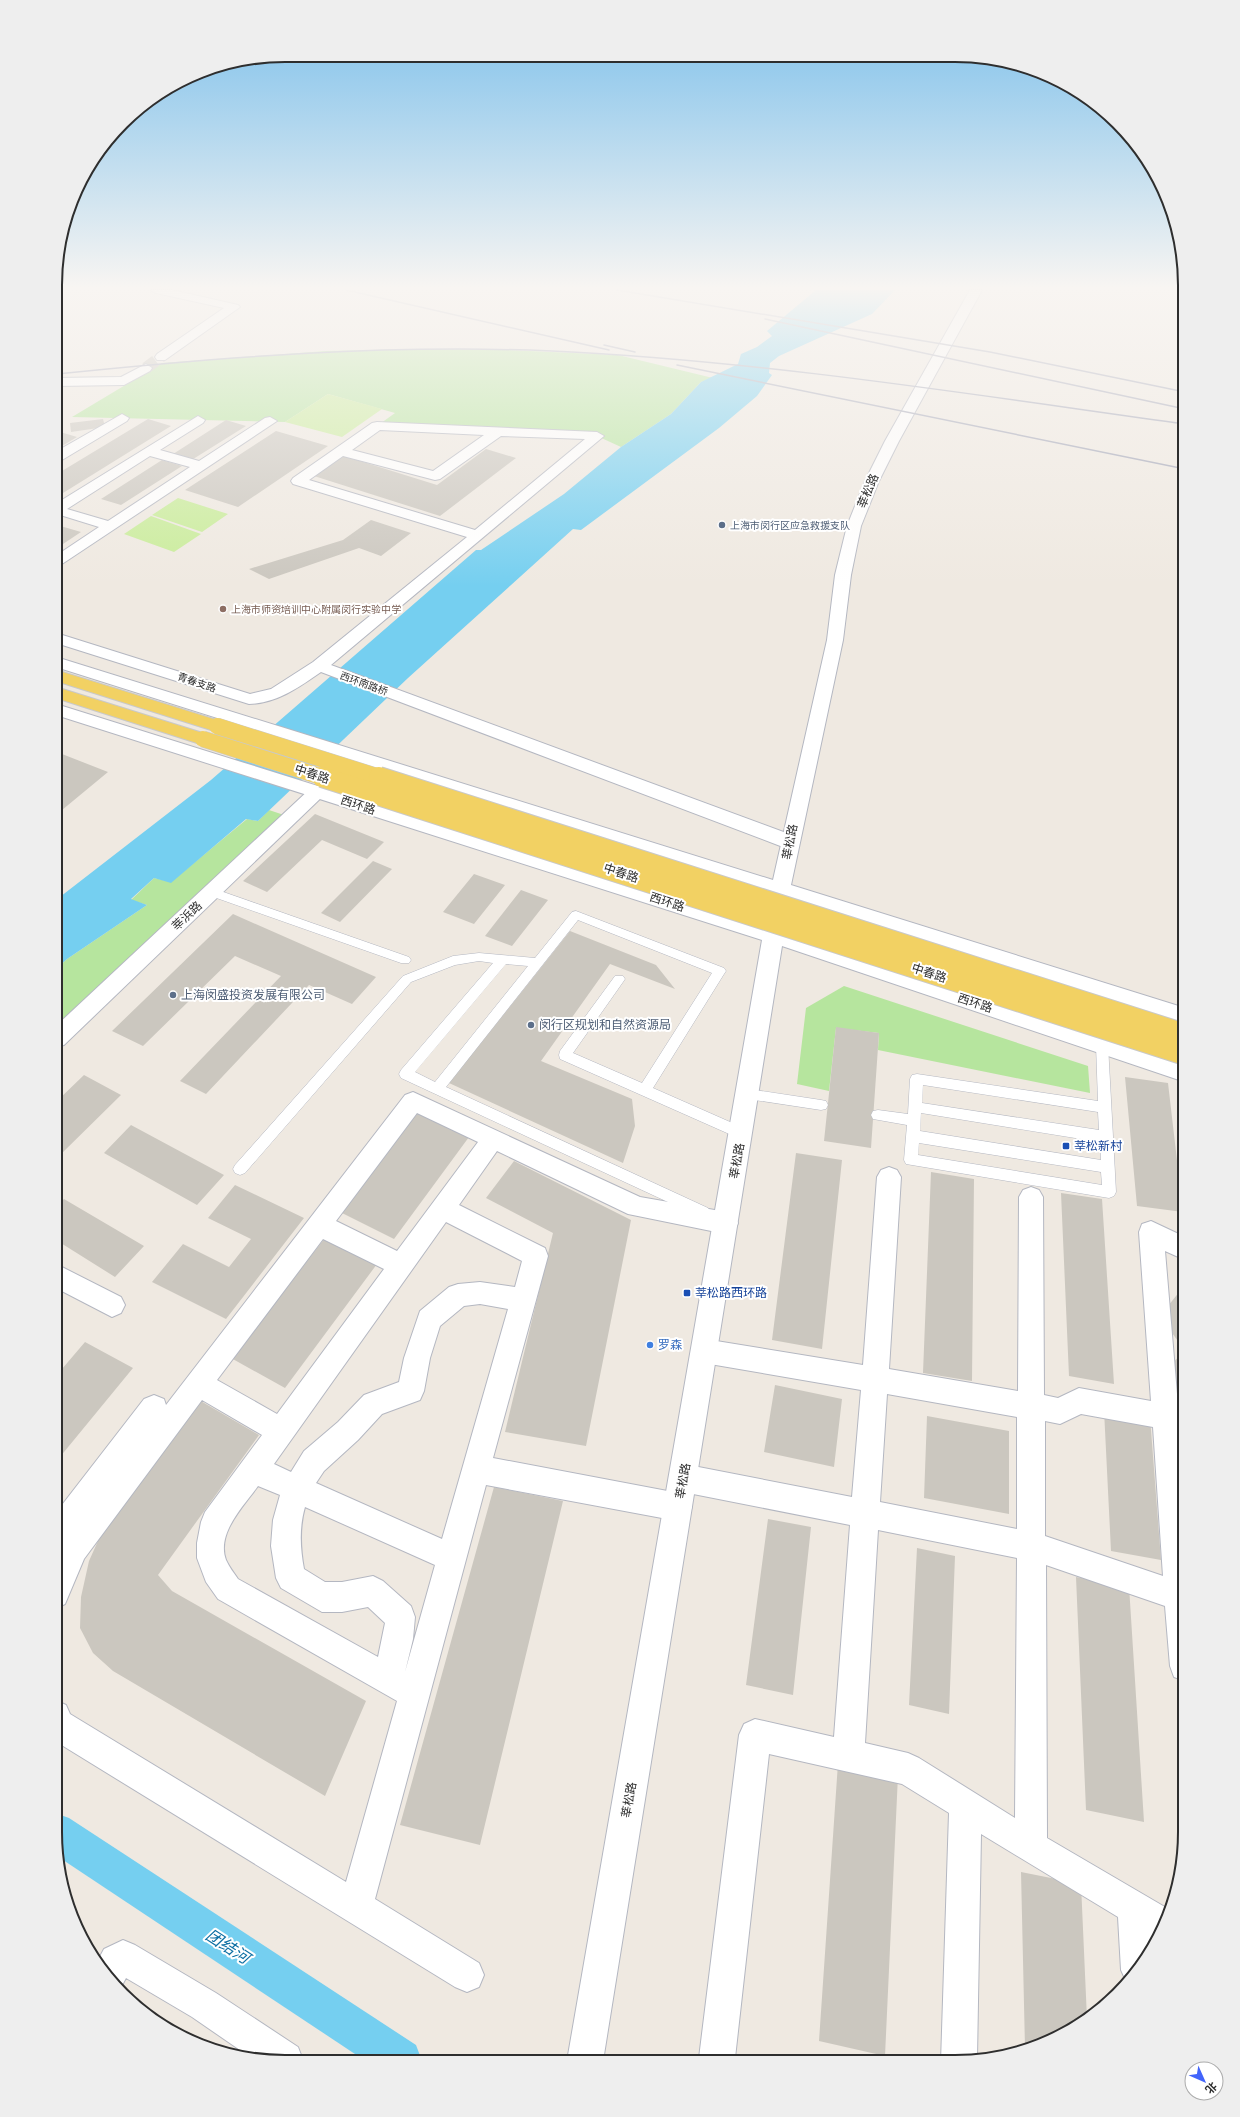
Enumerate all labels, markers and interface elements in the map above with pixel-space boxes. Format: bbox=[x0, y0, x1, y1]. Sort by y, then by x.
street label: 莘松路 bbox=[854, 471, 881, 510]
place label: 上海市闵行区应急救援支队 bbox=[730, 519, 850, 532]
marker: 上海市闵行区应急救援支队 bbox=[717, 520, 727, 530]
place label: 上海市师资培训中心附属闵行实验中学 bbox=[231, 603, 401, 616]
marker: 上海市师资培训中心附属闵行实验中学 bbox=[218, 604, 228, 614]
street label: 西环南路桥 bbox=[338, 669, 390, 698]
street label: 青春支路 bbox=[176, 670, 218, 695]
street label: 中春路 bbox=[293, 761, 332, 786]
street label: 西环路 bbox=[339, 792, 378, 817]
street label: 莘松路 bbox=[779, 823, 800, 861]
street label: 中春路 bbox=[602, 860, 641, 885]
street label: 西环路 bbox=[648, 889, 687, 914]
street label: 莘浜路 bbox=[168, 898, 205, 933]
street label: 中春路 bbox=[910, 960, 949, 985]
place label: 上海闵盛投资发展有限公司 bbox=[181, 987, 325, 1002]
marker: 上海闵盛投资发展有限公司 bbox=[168, 990, 178, 1000]
street label: 西环路 bbox=[956, 990, 995, 1015]
place label: 闵行区规划和自然资源局 bbox=[539, 1017, 671, 1032]
marker: 闵行区规划和自然资源局 bbox=[526, 1020, 536, 1030]
place label: 莘松新村 bbox=[1074, 1138, 1123, 1153]
marker: 莘松新村 bbox=[1061, 1141, 1071, 1151]
street label: 莘松路 bbox=[726, 1142, 747, 1180]
place label: 莘松路西环路 bbox=[695, 1285, 767, 1300]
marker: 莘松路西环路 bbox=[682, 1288, 692, 1298]
place label: 罗森 bbox=[658, 1337, 682, 1352]
marker: 罗森 bbox=[645, 1340, 655, 1350]
street label: 莘松路 bbox=[672, 1462, 693, 1500]
street label: 莘松路 bbox=[618, 1781, 639, 1819]
water label: 团结河 bbox=[202, 1925, 256, 1969]
north arrow bbox=[1184, 2061, 1224, 2101]
text: 北 bbox=[1202, 2079, 1220, 2097]

